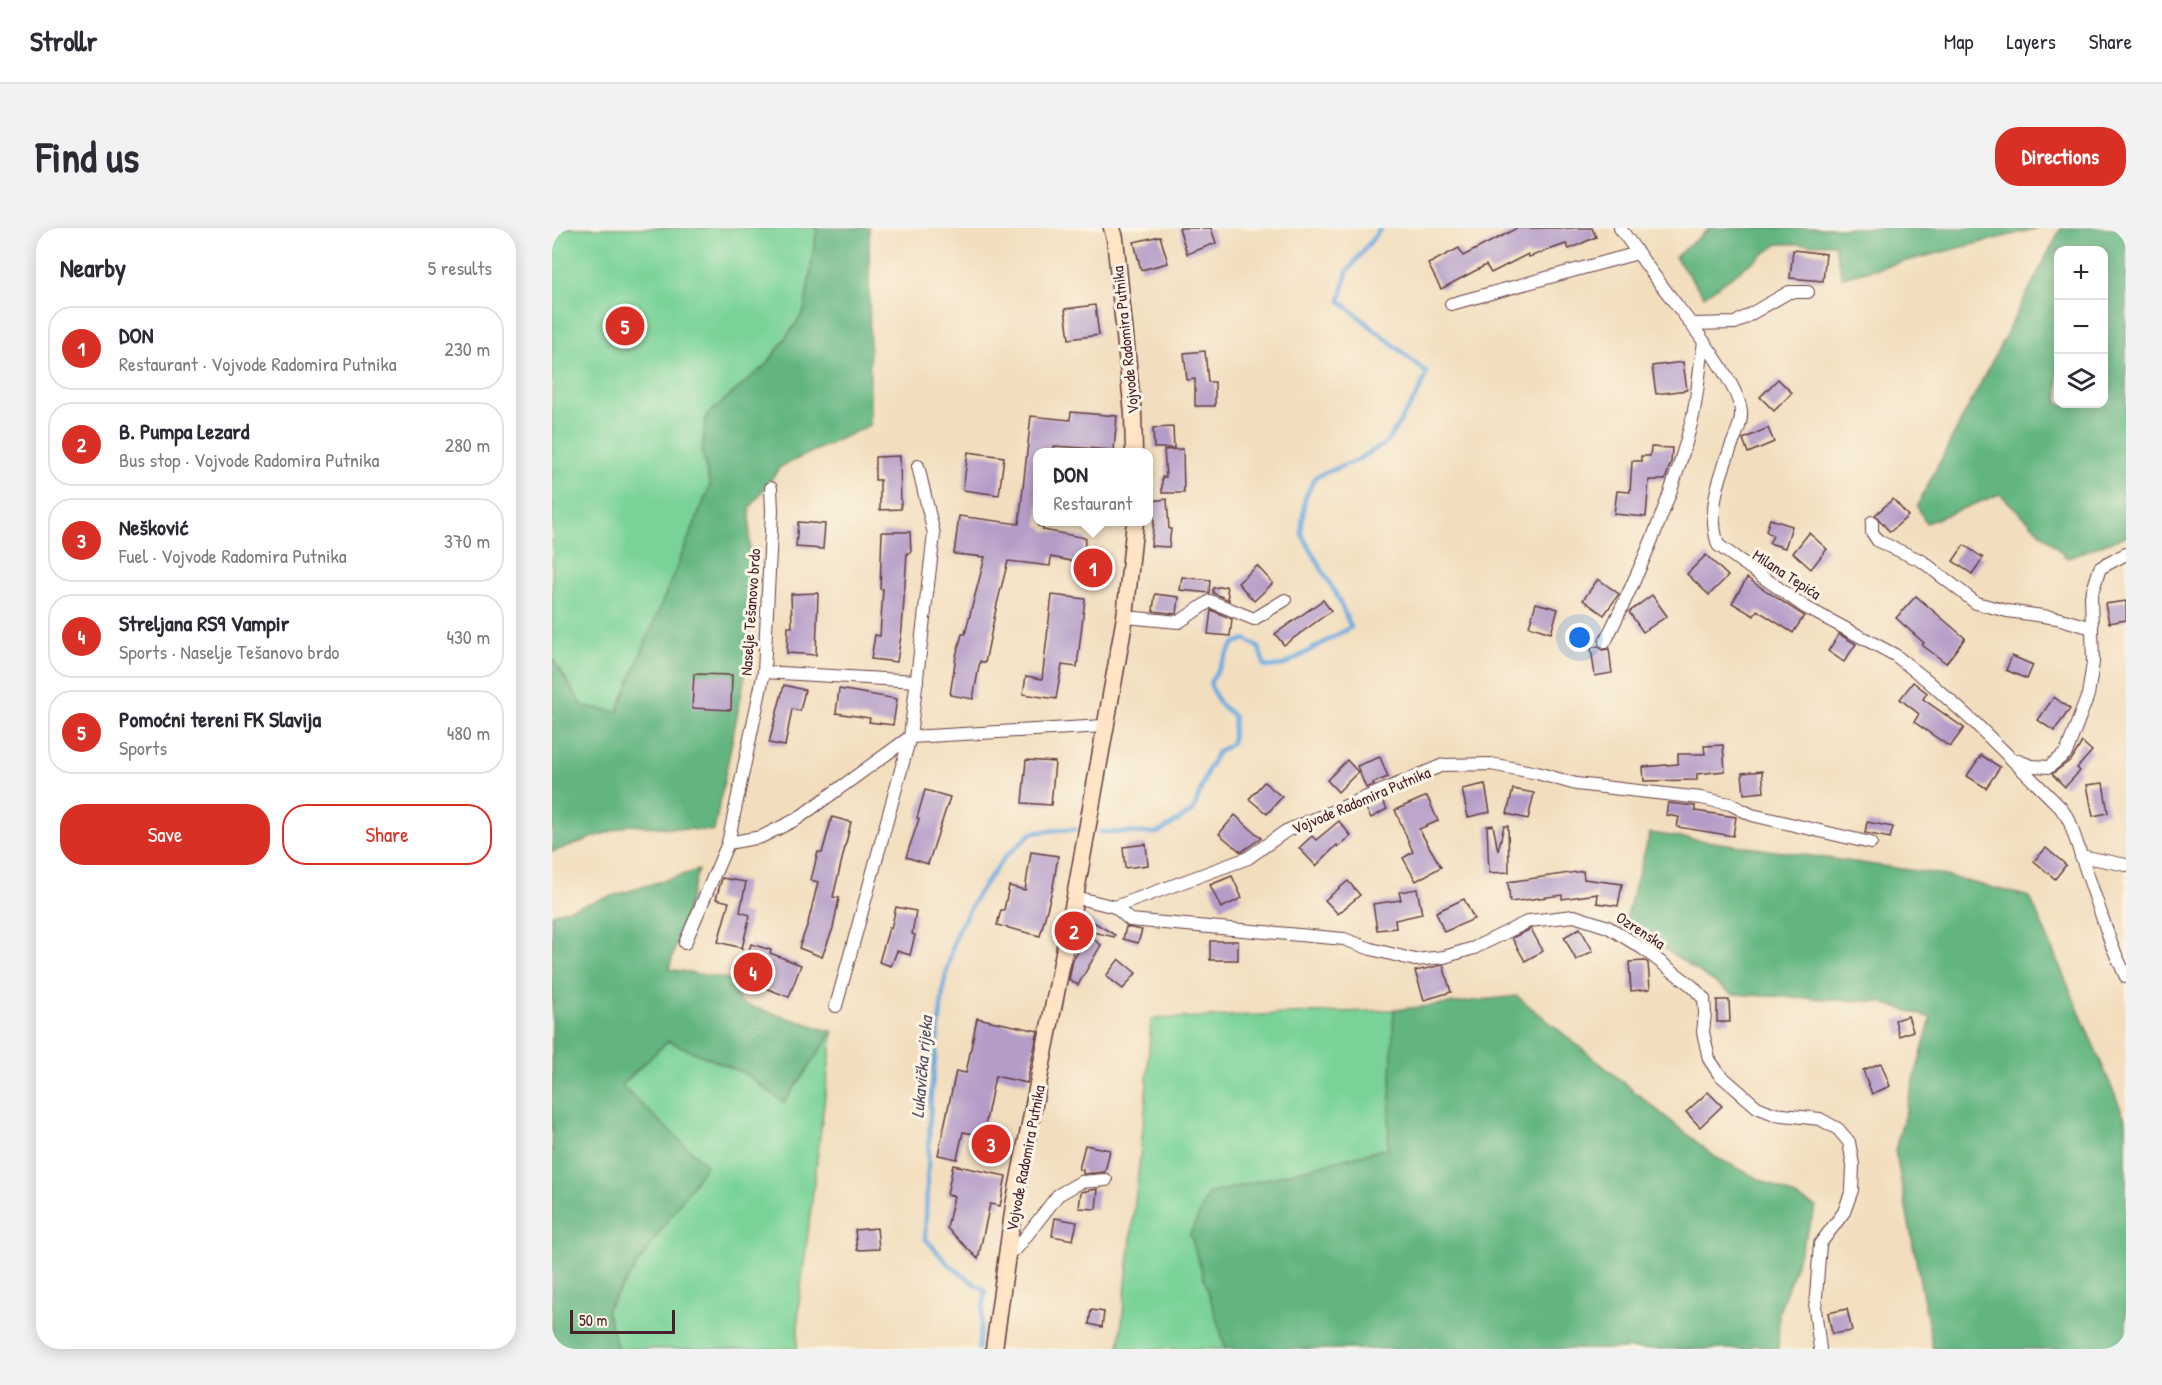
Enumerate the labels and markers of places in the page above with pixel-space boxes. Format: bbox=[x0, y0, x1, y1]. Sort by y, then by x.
pin: 5 bbox=[606, 304, 644, 348]
pin: 1 bbox=[1074, 546, 1112, 590]
pin: 2 bbox=[1054, 908, 1094, 954]
pin: 4 bbox=[734, 950, 772, 994]
pin: 3 bbox=[972, 1122, 1010, 1166]

